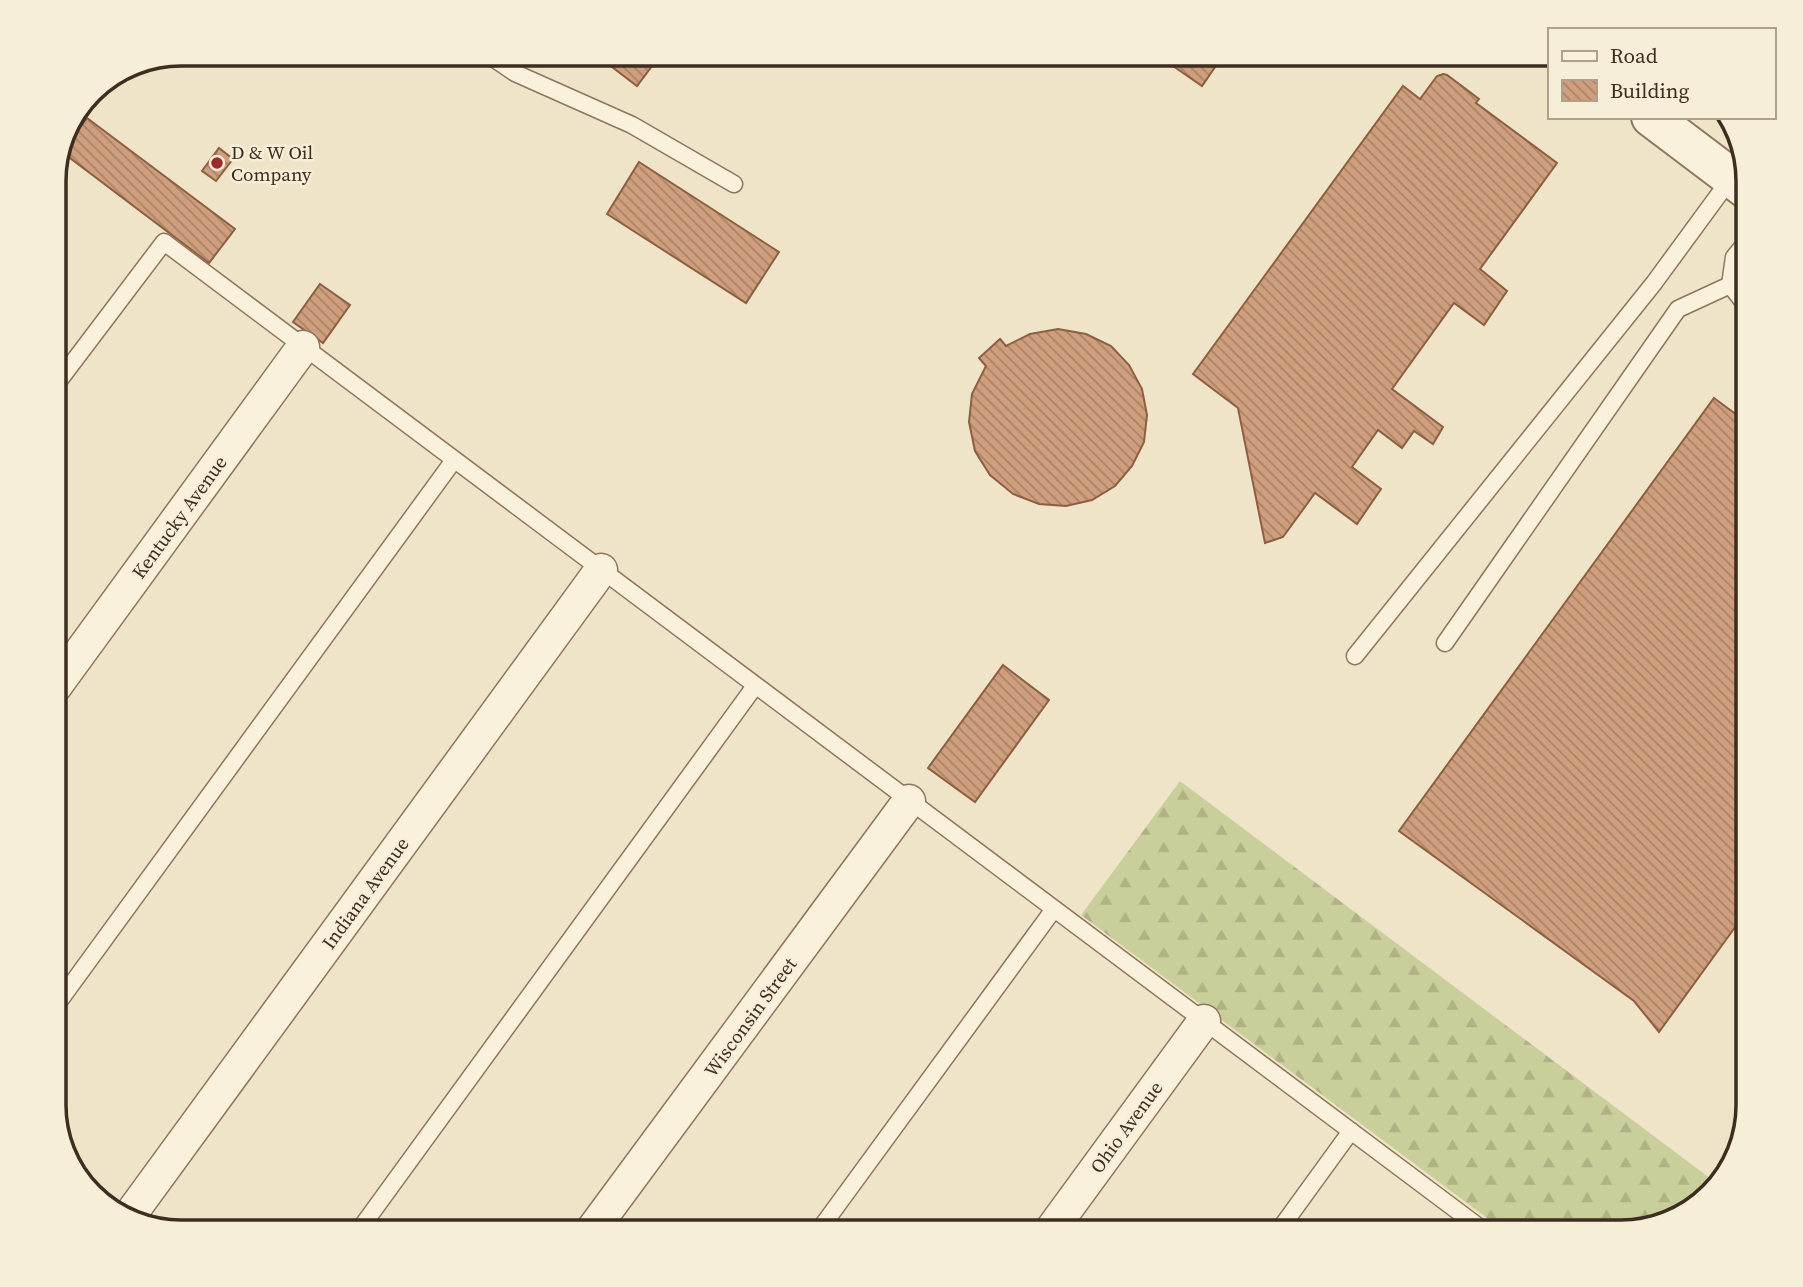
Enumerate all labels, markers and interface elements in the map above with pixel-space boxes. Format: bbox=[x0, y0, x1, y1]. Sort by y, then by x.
legend bbox=[1548, 28, 1775, 119]
text: Road bbox=[1610, 41, 1658, 70]
text: Building bbox=[1610, 76, 1689, 105]
place label: D & W Oil Company bbox=[231, 139, 314, 187]
marker: D & W Oil Company bbox=[209, 155, 225, 171]
street label: Kentucky Avenue bbox=[125, 450, 233, 584]
street label: Indiana Avenue bbox=[316, 832, 414, 954]
street label: Wisconsin Street bbox=[698, 951, 803, 1082]
street label: Ohio Avenue bbox=[1084, 1076, 1168, 1178]

